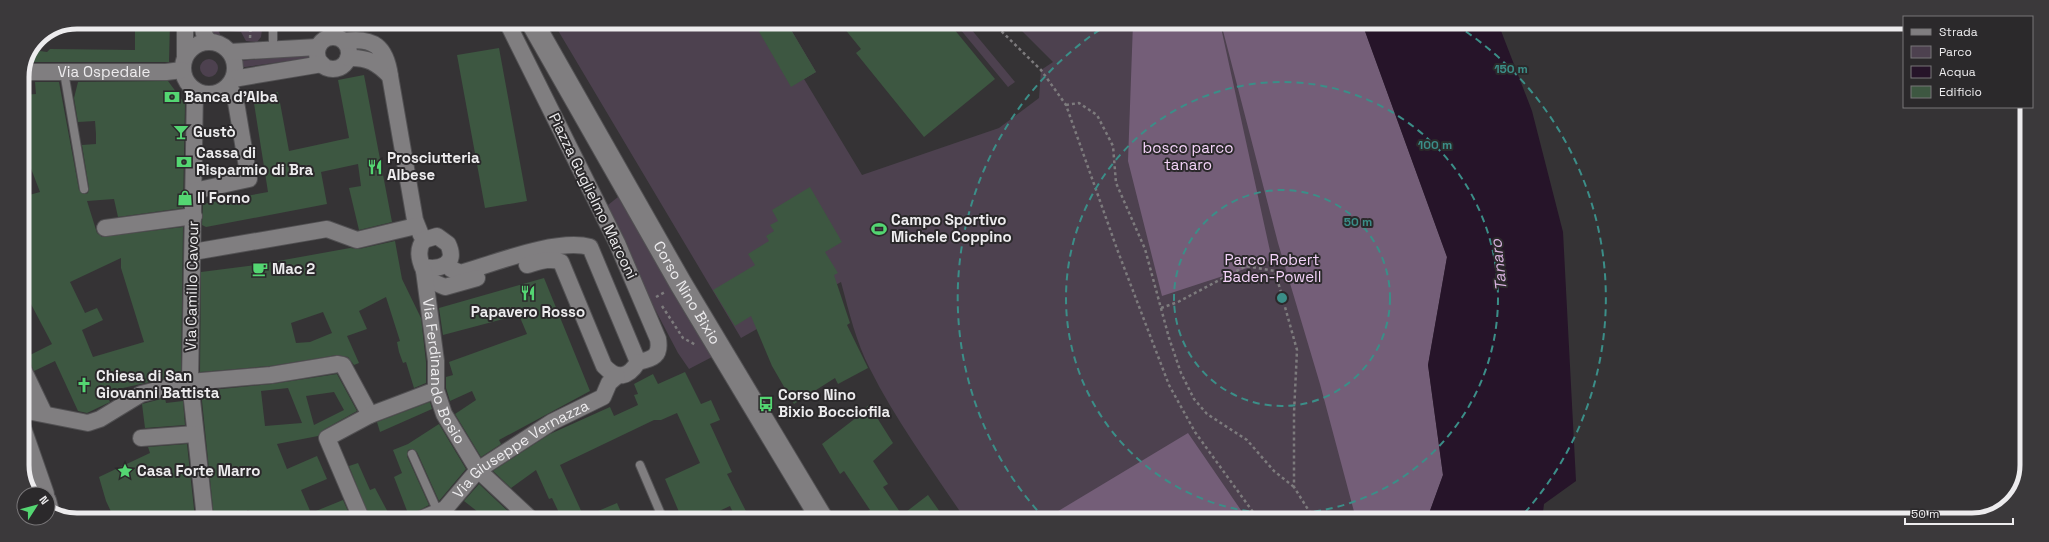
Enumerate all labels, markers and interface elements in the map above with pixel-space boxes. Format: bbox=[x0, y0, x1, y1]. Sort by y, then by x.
legend bbox=[1903, 16, 2033, 108]
text: Strada bbox=[1939, 24, 1978, 40]
text: Parco bbox=[1939, 44, 1972, 60]
text: 150 m bbox=[1494, 61, 1528, 77]
street label: Via Ospedale bbox=[58, 62, 151, 81]
text: Acqua bbox=[1939, 64, 1976, 80]
text: Edificio bbox=[1939, 84, 1982, 100]
place label: Banca d'Alba bbox=[184, 87, 278, 106]
bank icon: Banca d'Alba bbox=[163, 88, 181, 106]
street label: Piazza Guglielmo Marconi bbox=[545, 110, 642, 282]
place label: Gustò bbox=[193, 122, 236, 141]
bar icon: Gustò bbox=[172, 123, 190, 141]
text: 100 m bbox=[1418, 137, 1452, 153]
park label: bosco parco tanaro bbox=[1143, 138, 1233, 174]
place label: Cassa di Risparmio di Bra bbox=[196, 143, 313, 179]
place label: Prosciutteria Albese bbox=[387, 148, 480, 184]
bank icon: Cassa di Risparmio di Bra bbox=[175, 153, 193, 171]
restaurant icon: Prosciutteria Albese bbox=[366, 158, 384, 176]
place label: Il Forno bbox=[197, 188, 250, 207]
shop icon: Il Forno bbox=[176, 189, 194, 207]
place label: Campo Sportivo Michele Coppino bbox=[891, 210, 1012, 246]
text: 50 m bbox=[1344, 214, 1372, 230]
street label: Via Camillo Cavour bbox=[181, 220, 202, 351]
sports icon: Campo Sportivo Michele Coppino bbox=[870, 220, 888, 238]
street label: Corso Nino Bixio bbox=[650, 237, 725, 348]
water label: Tanaro bbox=[1485, 237, 1512, 292]
park label: Parco Robert Baden-Powell bbox=[1223, 250, 1321, 286]
place label: Mac 2 bbox=[272, 259, 315, 278]
cafe icon: Mac 2 bbox=[251, 260, 269, 278]
restaurant icon: Papavero Rosso bbox=[519, 284, 537, 302]
centre of rings bbox=[1275, 291, 1289, 305]
street label: Via Ferdinando Bosio bbox=[419, 297, 470, 447]
place label: Papavero Rosso bbox=[471, 302, 585, 321]
place label: Chiesa di San Giovanni Battista bbox=[96, 366, 220, 402]
church icon: Chiesa di San Giovanni Battista bbox=[75, 376, 93, 394]
place label: Corso Nino Bixio Bocciofila bbox=[778, 385, 891, 421]
street label: Via Giuseppe Vernazza bbox=[448, 395, 592, 502]
bus stop icon: Corso Nino Bixio Bocciofila bbox=[757, 395, 775, 413]
place label: Casa Forte Marro bbox=[137, 461, 260, 480]
place icon: Casa Forte Marro bbox=[116, 462, 134, 480]
north arrow bbox=[16, 486, 56, 526]
text: N bbox=[36, 493, 52, 507]
scale bar bbox=[1905, 500, 2013, 526]
text: 50 m bbox=[1911, 506, 1939, 522]

